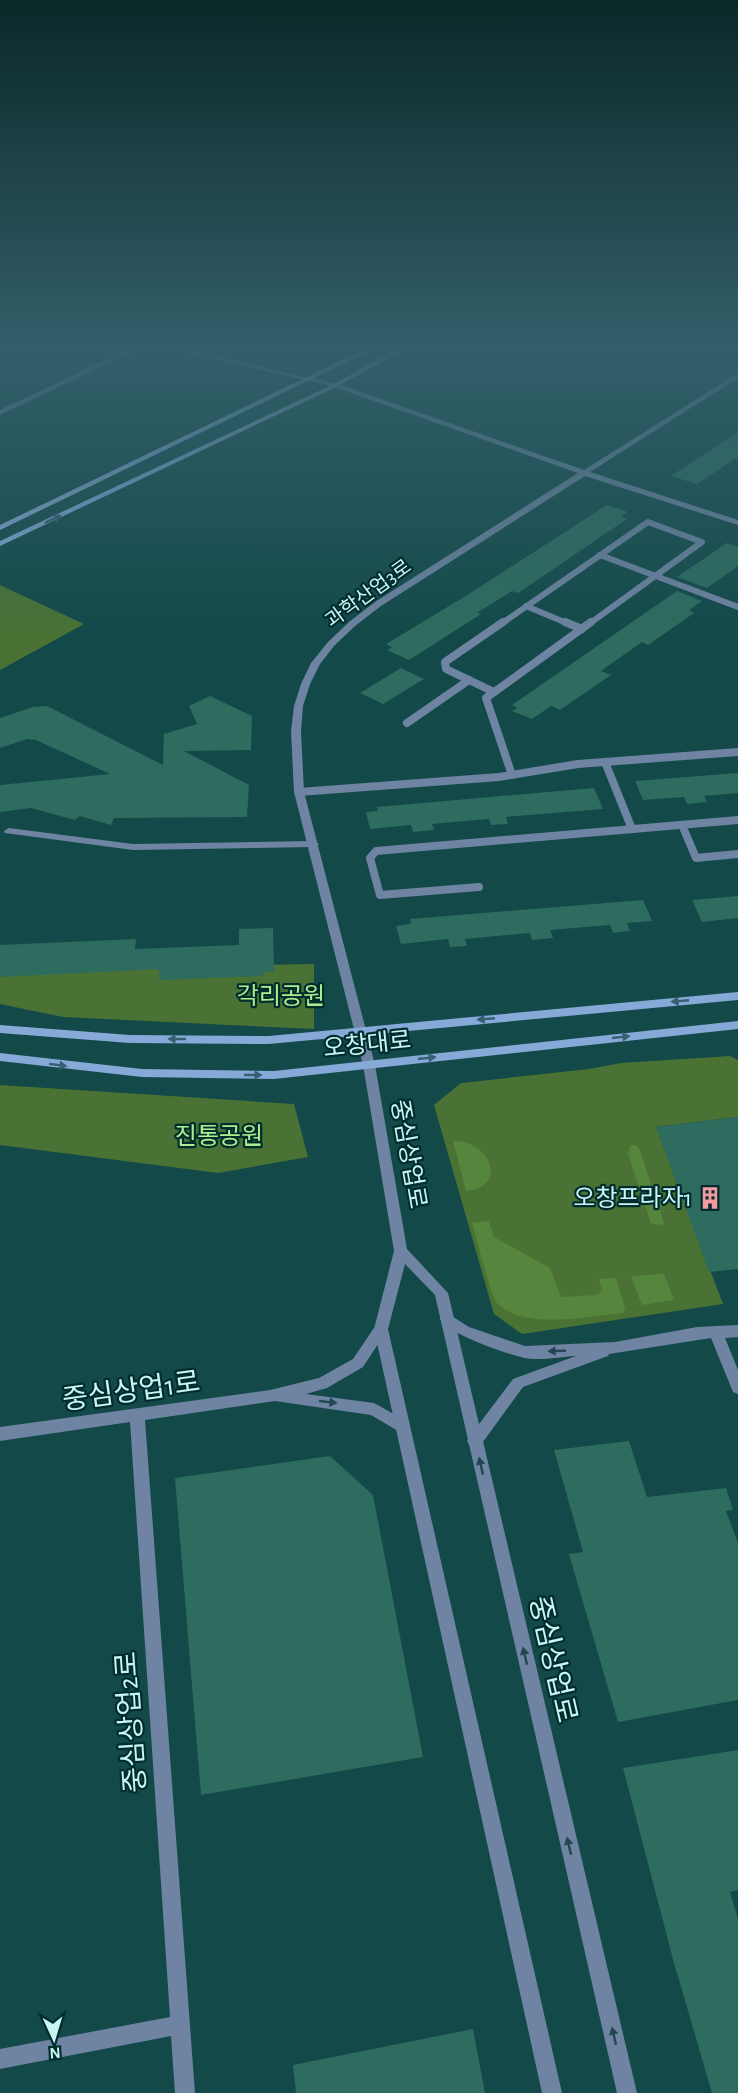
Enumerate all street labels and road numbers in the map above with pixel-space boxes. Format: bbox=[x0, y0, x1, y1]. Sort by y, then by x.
street label: 과학산업3로 bbox=[322, 555, 415, 631]
street label: 오창대로 bbox=[322, 1027, 412, 1062]
street label: 중심상업로 bbox=[387, 1098, 430, 1211]
street label: 중심상업1로 bbox=[61, 1367, 202, 1415]
street label: 중심상업로 bbox=[524, 1593, 582, 1725]
street label: 중심상업2로 bbox=[111, 1650, 151, 1794]

